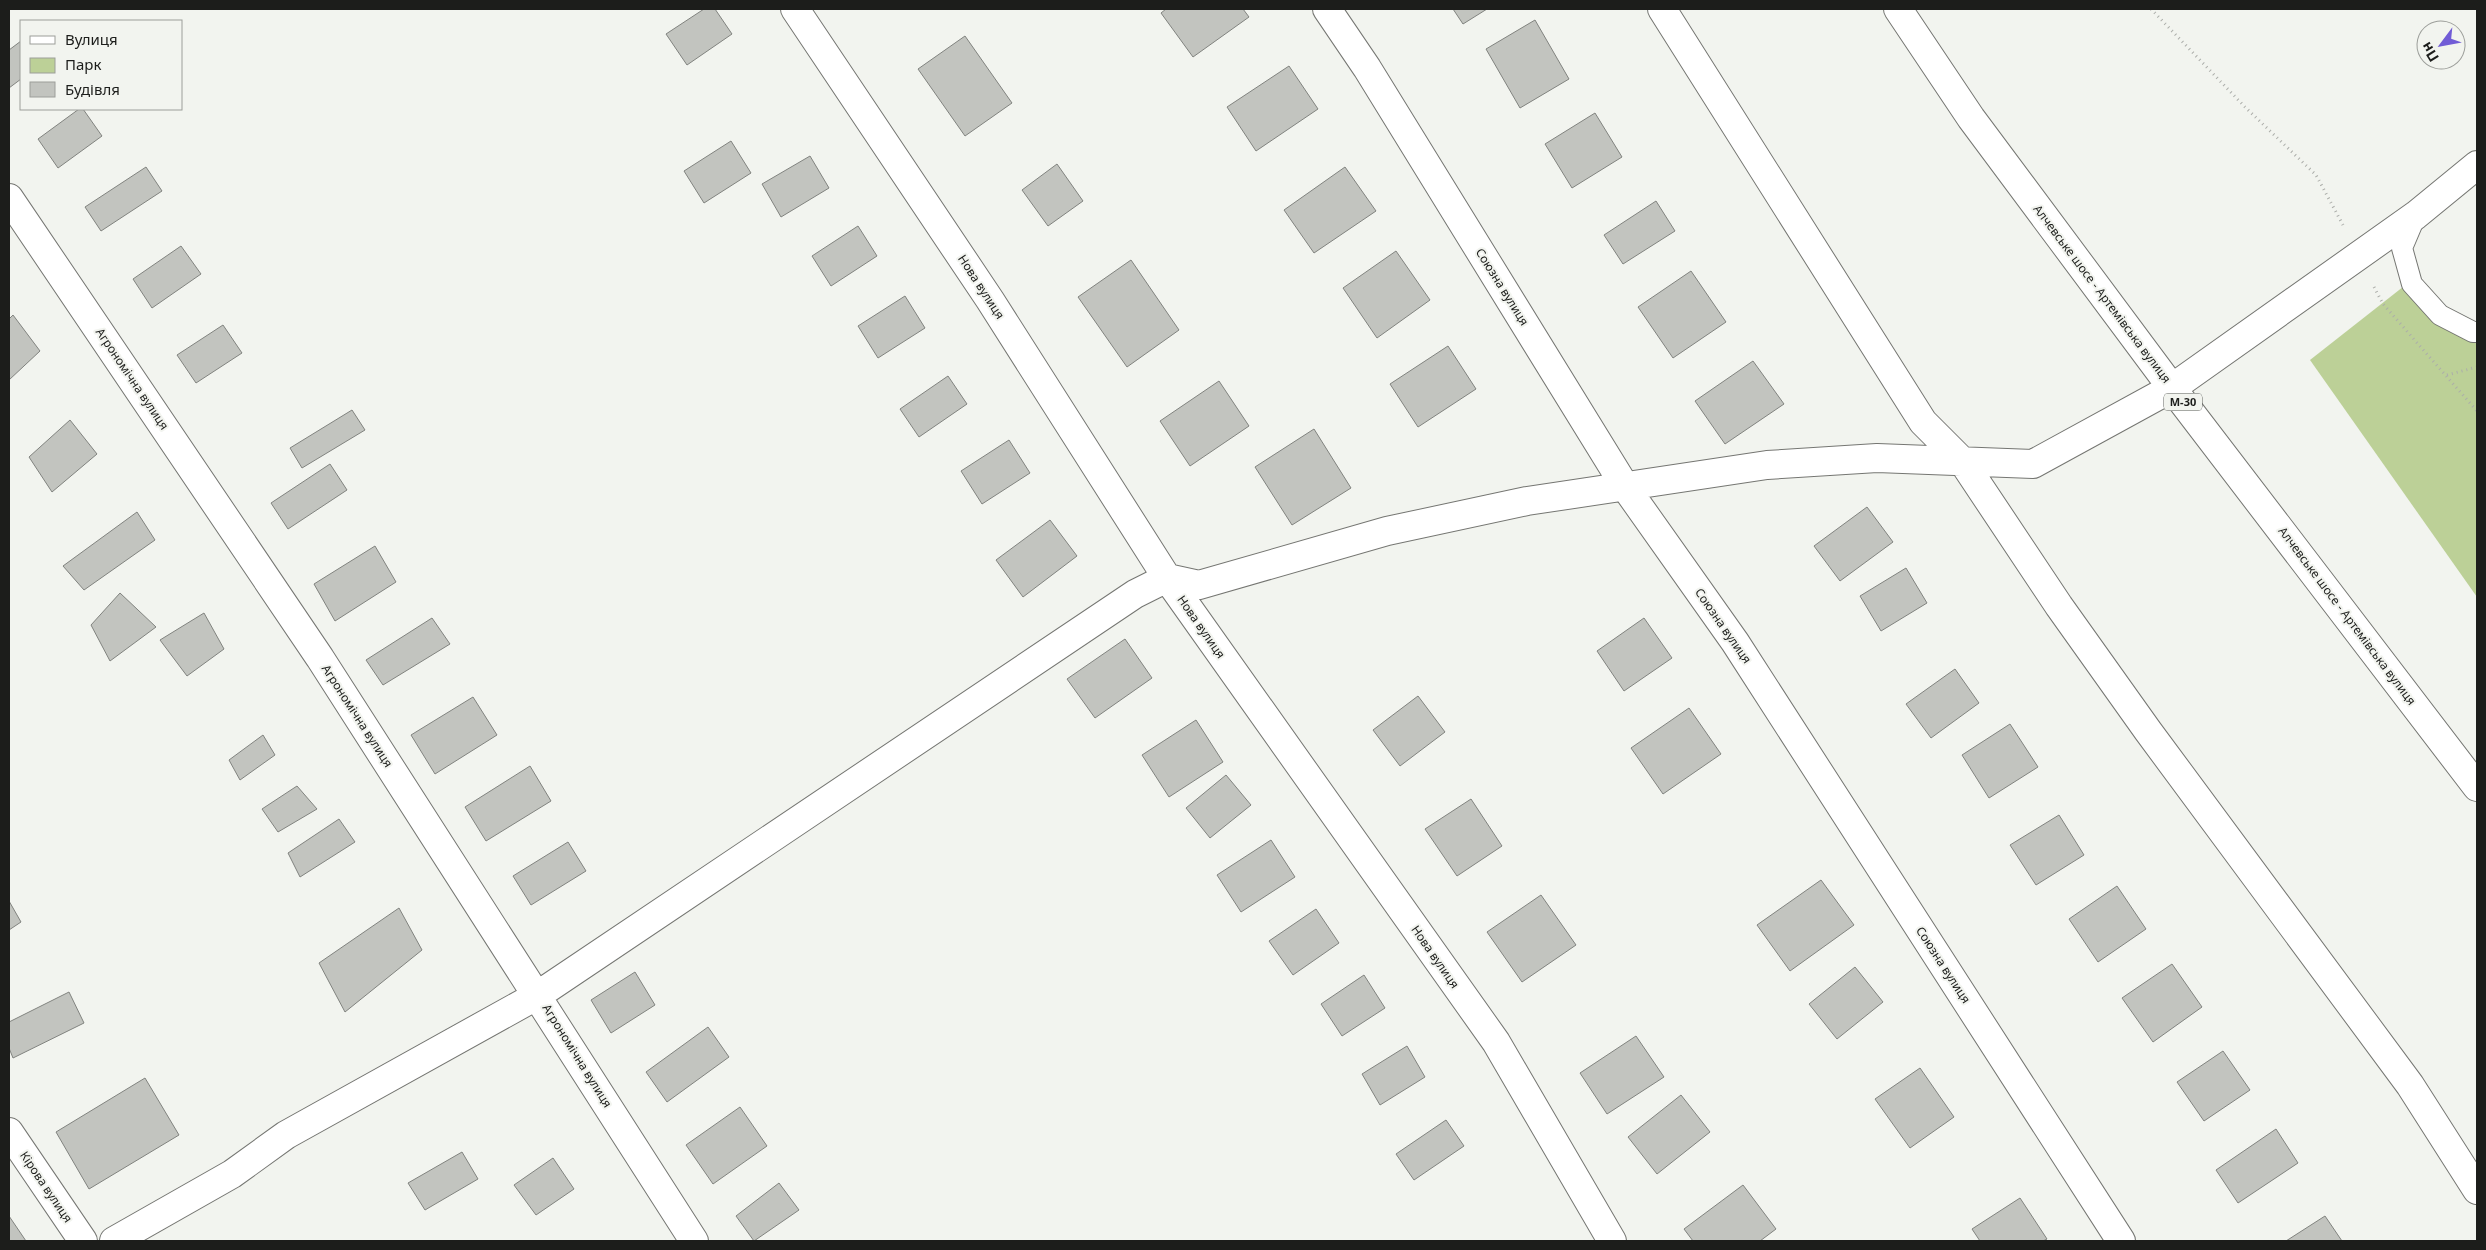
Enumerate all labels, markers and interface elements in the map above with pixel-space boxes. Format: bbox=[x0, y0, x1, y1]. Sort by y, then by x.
legend bbox=[20, 20, 182, 110]
north arrow bbox=[2416, 20, 2466, 70]
text: Вулиця bbox=[65, 29, 118, 49]
text: Пн bbox=[2416, 39, 2443, 66]
text: Парк bbox=[65, 54, 101, 74]
text: Будівля bbox=[65, 79, 120, 99]
street label: Алчевське шосе - Артемівська вулиця bbox=[2030, 201, 2175, 386]
street label: Союзна вулиця bbox=[1472, 245, 1533, 329]
street label: Нова вулиця bbox=[954, 251, 1009, 322]
street label: Агрономічна вулиця bbox=[92, 325, 173, 433]
road number: М-30 bbox=[2164, 394, 2202, 411]
street label: Алчевське шосе - Артемівська вулиця bbox=[2275, 523, 2420, 708]
street label: Союзна вулиця bbox=[1691, 585, 1756, 667]
street label: Нова вулиця bbox=[1173, 592, 1229, 662]
street label: Агрономічна вулиця bbox=[318, 661, 397, 770]
street label: Нова вулиця bbox=[1407, 922, 1463, 992]
street label: Союзна вулиця bbox=[1912, 923, 1975, 1006]
street label: Агрономічна вулиця bbox=[539, 1001, 616, 1111]
street label: Кірова вулиця bbox=[16, 1148, 77, 1226]

